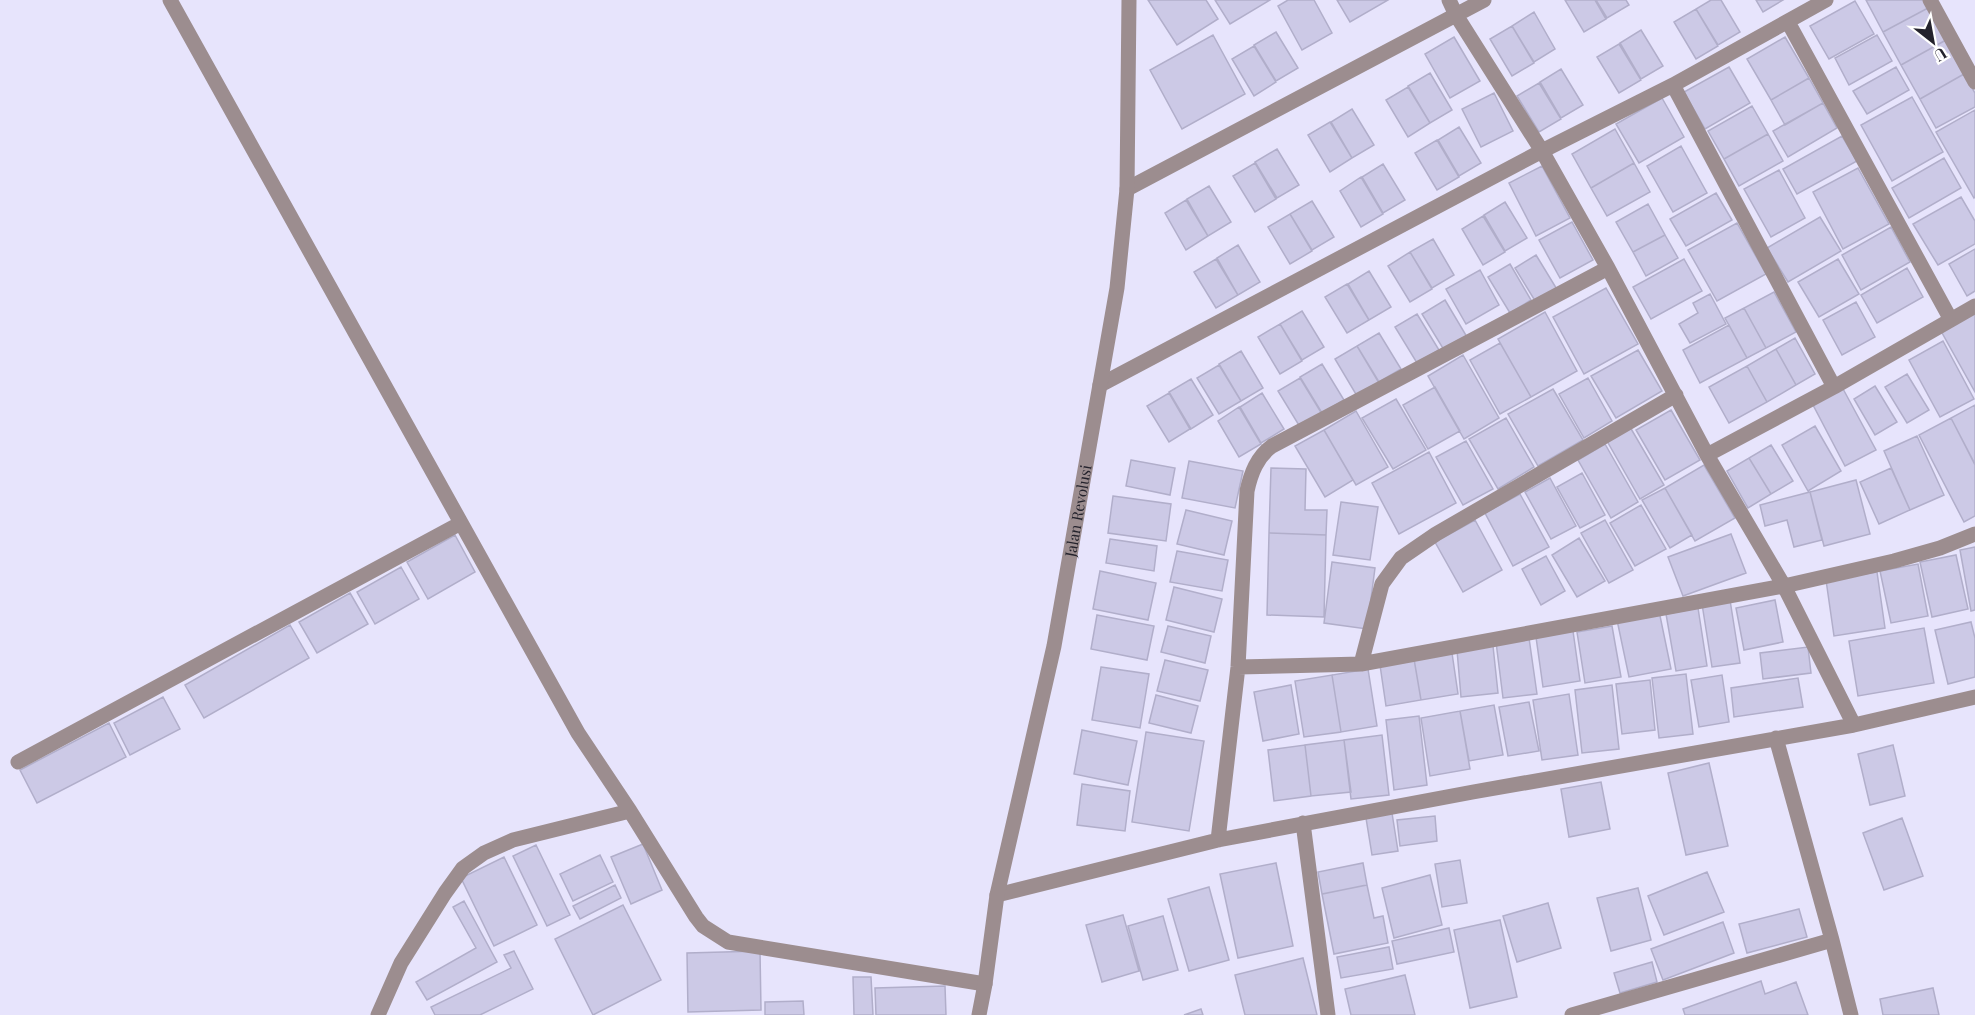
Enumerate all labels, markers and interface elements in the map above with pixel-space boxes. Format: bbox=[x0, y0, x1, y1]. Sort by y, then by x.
north arrow bbox=[1903, 12, 1963, 72]
text: U bbox=[1931, 43, 1951, 67]
street label: Jalan Revolusi bbox=[1060, 463, 1096, 560]

